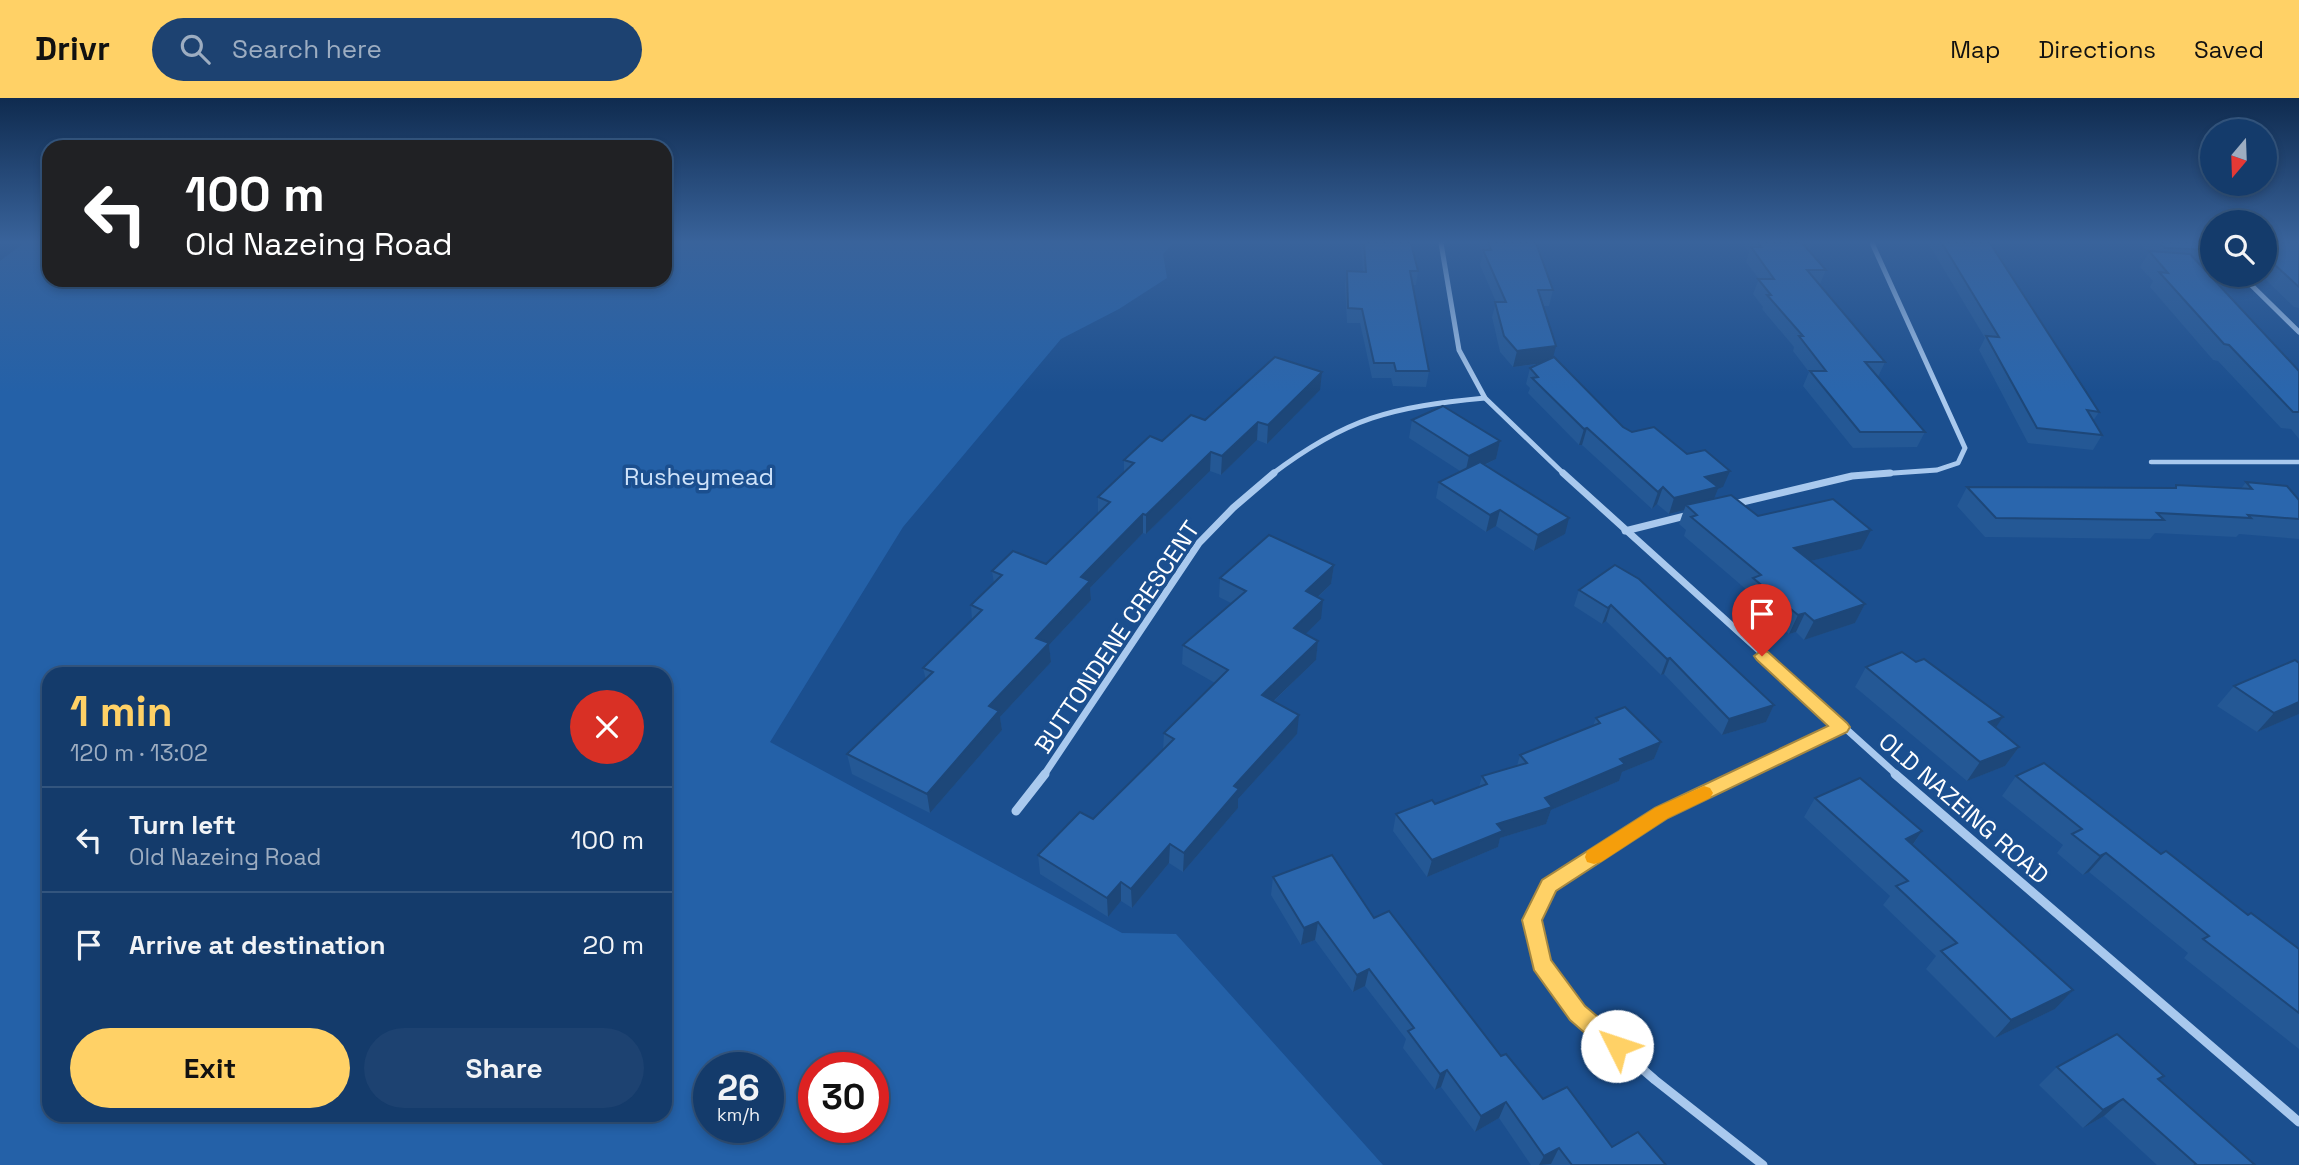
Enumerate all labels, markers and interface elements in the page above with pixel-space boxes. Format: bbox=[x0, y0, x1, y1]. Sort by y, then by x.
search box bbox=[152, 18, 642, 81]
text: Drivr bbox=[35, 28, 110, 70]
icon: search bbox=[176, 30, 214, 68]
text: Search here bbox=[232, 32, 382, 66]
text: Map bbox=[1950, 34, 2000, 65]
text: Directions bbox=[2038, 34, 2156, 65]
text: Saved bbox=[2194, 34, 2264, 65]
north arrow bbox=[2200, 119, 2277, 196]
map controls bbox=[2200, 119, 2277, 287]
text: 100 m bbox=[185, 163, 325, 225]
icon: left bbox=[70, 168, 161, 259]
button: search bbox=[2200, 210, 2277, 287]
text: Old Nazeing Road bbox=[185, 224, 453, 264]
park label: Rusheymead bbox=[624, 461, 774, 492]
street label: BUTTONDENE CRESCENT bbox=[1028, 515, 1206, 759]
pin bbox=[1732, 584, 1792, 656]
icon: arrive bbox=[1743, 595, 1781, 633]
text: 1 min bbox=[70, 685, 173, 738]
button: close bbox=[570, 690, 644, 764]
street label: OLD NAZEING ROAD bbox=[1873, 726, 2055, 890]
text: 120 m · 13:02 bbox=[70, 738, 208, 768]
text: Turn left bbox=[129, 808, 236, 842]
icon: left bbox=[70, 821, 108, 859]
text: 100 m bbox=[571, 823, 644, 857]
text: Old Nazeing Road bbox=[129, 842, 321, 872]
icon: arrive bbox=[70, 926, 108, 964]
text: Arrive at destination bbox=[129, 928, 386, 962]
text: 20 m bbox=[583, 928, 644, 962]
position arrow bbox=[1580, 1009, 1654, 1083]
button: Exit bbox=[70, 1028, 350, 1108]
button: Share bbox=[364, 1028, 644, 1108]
speed limit sign: 30 bbox=[798, 1052, 889, 1143]
text: 26 bbox=[717, 1066, 760, 1110]
text: km/h bbox=[717, 1103, 760, 1126]

